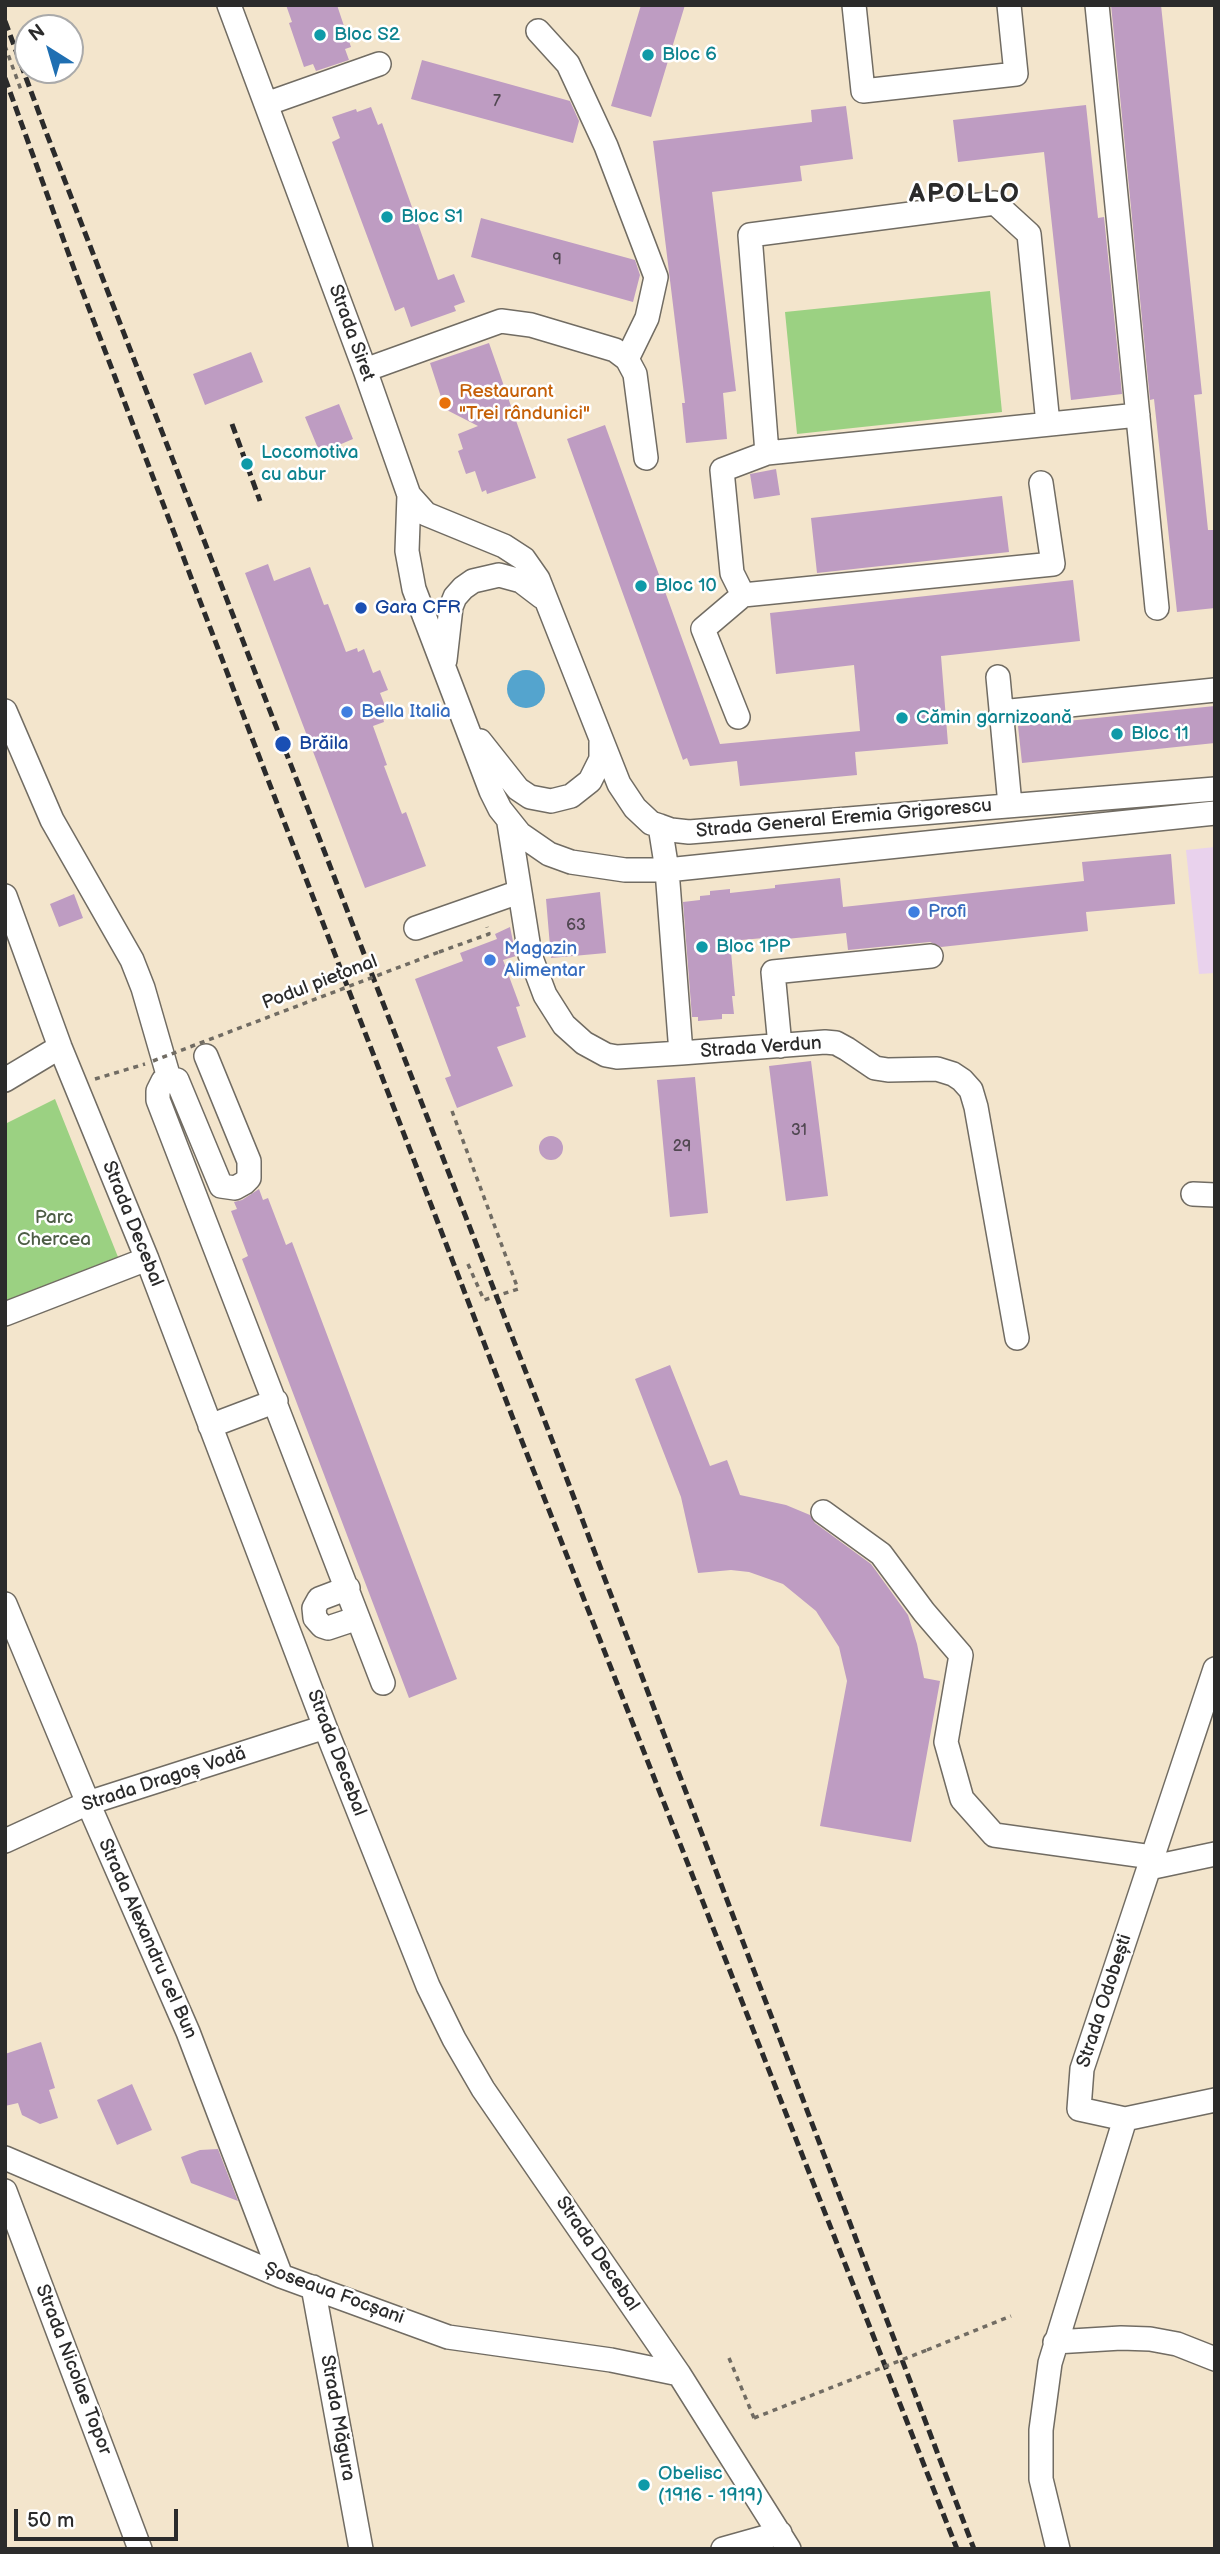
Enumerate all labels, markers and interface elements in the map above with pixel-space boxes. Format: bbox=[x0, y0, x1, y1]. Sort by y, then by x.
north arrow bbox=[14, 14, 84, 84]
text: N bbox=[25, 20, 50, 47]
place label: Bloc S2 bbox=[334, 24, 400, 46]
marker: Bloc S2 bbox=[312, 27, 328, 43]
place label: Bloc 6 bbox=[662, 44, 717, 66]
marker: Bloc 6 bbox=[640, 47, 656, 63]
house number: 7 bbox=[493, 92, 501, 112]
district label: APOLLO bbox=[910, 179, 1020, 211]
place label: Bloc S1 bbox=[401, 206, 463, 228]
marker: Bloc S1 bbox=[379, 209, 395, 225]
house number: 9 bbox=[552, 250, 562, 270]
street label: Strada Siret bbox=[323, 282, 379, 384]
place label: Restaurant "Trei rândunici" bbox=[459, 381, 590, 425]
marker: Restaurant "Trei rândunici" bbox=[437, 395, 453, 411]
place label: Locomotiva cu abur bbox=[261, 442, 359, 486]
marker: Locomotiva cu abur bbox=[239, 456, 255, 472]
place label: Bloc 10 bbox=[655, 575, 717, 597]
marker: Bloc 10 bbox=[633, 578, 649, 594]
place label: Gara CFR bbox=[375, 597, 461, 619]
marker: Gara CFR bbox=[353, 600, 369, 616]
place label: Bella Italia bbox=[361, 701, 451, 723]
marker: Bella Italia bbox=[339, 704, 355, 720]
place label: Cămin garnizoană bbox=[916, 707, 1072, 729]
marker: Cămin garnizoană bbox=[894, 710, 910, 726]
place label: Bloc 11 bbox=[1131, 723, 1189, 745]
marker: Bloc 11 bbox=[1109, 726, 1125, 742]
place label: Brăila bbox=[299, 733, 349, 755]
marker: Brăila bbox=[273, 734, 293, 754]
street label: Strada General Eremia Grigorescu bbox=[695, 795, 993, 843]
place label: Profi bbox=[928, 901, 966, 923]
marker: Profi bbox=[906, 904, 922, 920]
house number: 63 bbox=[566, 916, 586, 936]
place label: Bloc 1PP bbox=[716, 936, 790, 958]
place label: Magazin Alimentar bbox=[504, 938, 585, 982]
marker: Bloc 1PP bbox=[694, 939, 710, 955]
street label: Podul pietonal bbox=[259, 951, 381, 1015]
marker: Magazin Alimentar bbox=[482, 952, 498, 968]
street label: Strada Verdun bbox=[700, 1032, 822, 1064]
house number: 31 bbox=[791, 1121, 807, 1141]
house number: 29 bbox=[673, 1137, 691, 1157]
street label: Strada Decebal bbox=[96, 1158, 168, 1290]
park label: Parc Chercea bbox=[17, 1207, 91, 1251]
street label: Strada Decebal bbox=[301, 1687, 371, 1819]
street label: Strada Dragoș Vodă bbox=[79, 1743, 249, 1817]
street label: Strada Alexandru cel Bun bbox=[93, 1836, 201, 2042]
street label: Strada Odobești bbox=[1073, 1931, 1137, 2071]
street label: Strada Decebal bbox=[550, 2192, 644, 2316]
street label: Șoseaua Focșani bbox=[261, 2258, 407, 2330]
street label: Strada Nicolae Topor bbox=[30, 2281, 116, 2459]
street label: Strada Măgura bbox=[315, 2353, 359, 2483]
place label: Obelisc (1916 - 1919) bbox=[658, 2463, 763, 2507]
marker: Obelisc (1916 - 1919) bbox=[636, 2477, 652, 2493]
scale bar bbox=[18, 2494, 182, 2538]
text: 50 m bbox=[27, 2508, 74, 2533]

